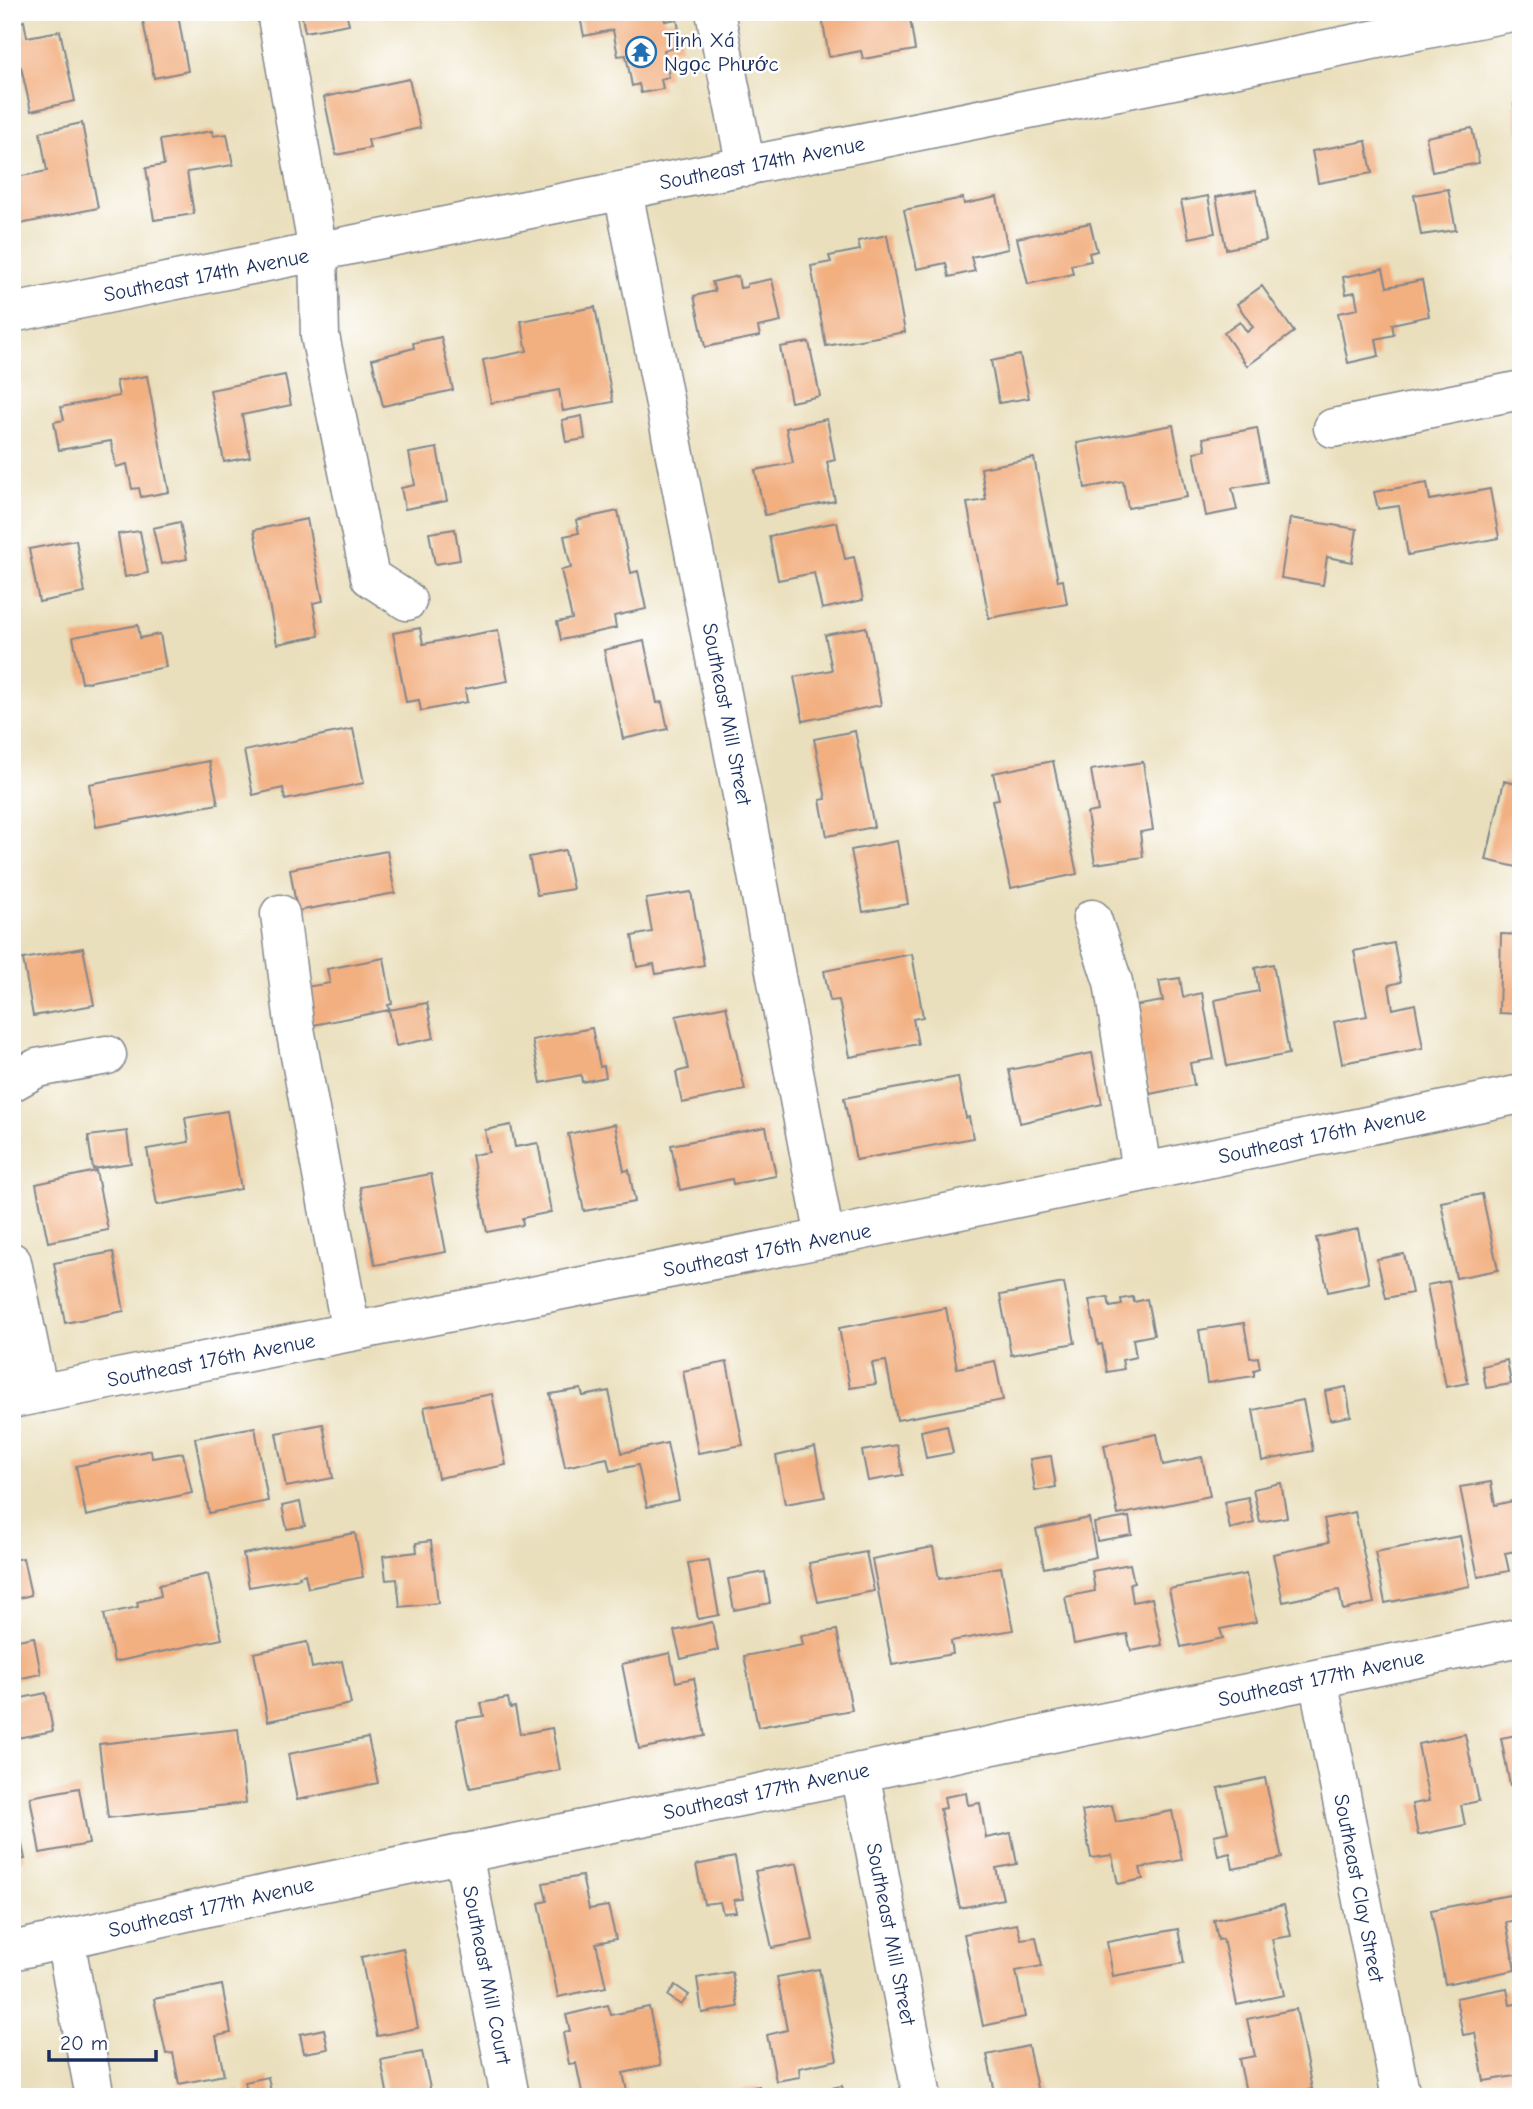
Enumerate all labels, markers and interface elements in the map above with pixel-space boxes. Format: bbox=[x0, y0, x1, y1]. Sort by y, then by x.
place label: Tịnh Xá Ngọc Phước bbox=[664, 28, 779, 76]
temple icon: Tịnh Xá Ngọc Phước bbox=[624, 35, 658, 69]
street label: Southeast 174th Avenue bbox=[657, 131, 867, 195]
street label: Southeast 174th Avenue bbox=[101, 243, 311, 307]
street label: Southeast Mill Street bbox=[698, 621, 757, 808]
street label: Southeast 176th Avenue bbox=[1216, 1101, 1428, 1169]
street label: Southeast 176th Avenue bbox=[661, 1218, 873, 1282]
street label: Southeast 176th Avenue bbox=[105, 1328, 317, 1392]
street label: Southeast 177th Avenue bbox=[1216, 1644, 1426, 1712]
street label: Southeast 177th Avenue bbox=[661, 1757, 871, 1825]
street label: Southeast Clay Street bbox=[1329, 1792, 1389, 1985]
street label: Southeast Mill Street bbox=[862, 1841, 921, 2028]
street label: Southeast 177th Avenue bbox=[106, 1872, 316, 1942]
street label: Southeast Mill Court bbox=[458, 1884, 516, 2067]
scale bar bbox=[49, 2018, 156, 2062]
text: 20 m bbox=[60, 2031, 108, 2055]

